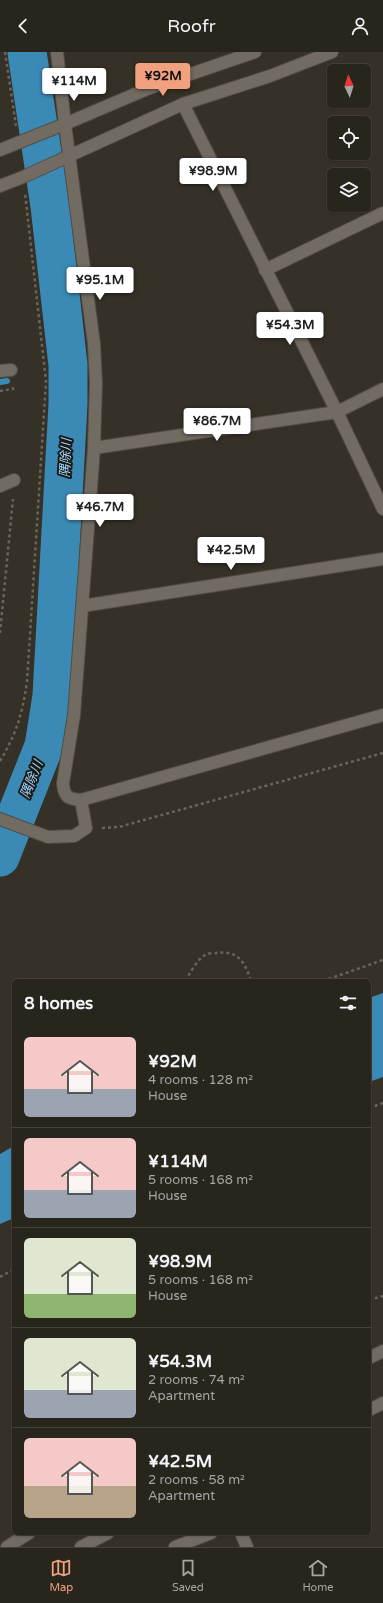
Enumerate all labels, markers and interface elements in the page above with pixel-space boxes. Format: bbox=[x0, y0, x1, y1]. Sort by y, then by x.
icon: back bbox=[12, 15, 34, 37]
text: Roofr bbox=[167, 15, 216, 37]
icon: person bbox=[349, 15, 371, 37]
pin: ¥92M bbox=[139, 63, 187, 97]
north arrow bbox=[327, 64, 371, 108]
map controls bbox=[327, 64, 371, 212]
pin: ¥114M bbox=[46, 68, 102, 102]
text: ¥92M bbox=[144, 68, 182, 84]
text: ¥114M bbox=[51, 73, 97, 89]
button: locate bbox=[327, 116, 371, 160]
pin: ¥98.9M bbox=[180, 158, 246, 192]
text: ¥98.9M bbox=[189, 163, 237, 179]
button: layers bbox=[327, 168, 371, 212]
pin: ¥95.1M bbox=[67, 267, 133, 301]
text: ¥95.1M bbox=[76, 272, 124, 288]
pin: ¥54.3M bbox=[257, 312, 323, 346]
text: ¥54.3M bbox=[266, 317, 314, 333]
pin: ¥86.7M bbox=[184, 408, 250, 442]
text: ¥86.7M bbox=[193, 413, 241, 429]
water label: 隅除川 bbox=[57, 436, 75, 478]
pin: ¥46.7M bbox=[67, 494, 133, 528]
text: ¥46.7M bbox=[76, 499, 124, 515]
pin: ¥42.5M bbox=[198, 537, 264, 571]
text: ¥42.5M bbox=[207, 542, 255, 558]
water label: 隅除川 bbox=[17, 756, 47, 800]
icon: filters bbox=[337, 992, 359, 1014]
text: 8 homes bbox=[24, 993, 93, 1014]
text: ¥92M bbox=[148, 1051, 197, 1072]
icon: home bbox=[56, 1053, 104, 1101]
text: 4 rooms · 128 m² bbox=[148, 1072, 253, 1088]
text: House bbox=[148, 1088, 187, 1104]
text: ¥114M bbox=[148, 1151, 208, 1172]
icon: home bbox=[56, 1154, 104, 1202]
text: 5 rooms · 168 m² bbox=[148, 1172, 253, 1188]
text: House bbox=[148, 1188, 187, 1204]
text: ¥98.9M bbox=[148, 1251, 212, 1272]
icon: home bbox=[56, 1254, 104, 1302]
text: 5 rooms · 168 m² bbox=[148, 1272, 253, 1288]
text: House bbox=[148, 1288, 187, 1304]
text: ¥54.3M bbox=[148, 1351, 212, 1372]
icon: home bbox=[56, 1354, 104, 1402]
text: 2 rooms · 74 m² bbox=[148, 1372, 245, 1388]
text: Apartment bbox=[148, 1388, 215, 1404]
text: ¥42.5M bbox=[148, 1451, 212, 1472]
icon: home bbox=[56, 1454, 104, 1502]
text: 2 rooms · 58 m² bbox=[148, 1472, 245, 1488]
text: Apartment bbox=[148, 1488, 215, 1504]
tab: Map bbox=[49, 1557, 73, 1594]
tab: Saved bbox=[172, 1557, 204, 1594]
tab: Home bbox=[302, 1557, 334, 1594]

